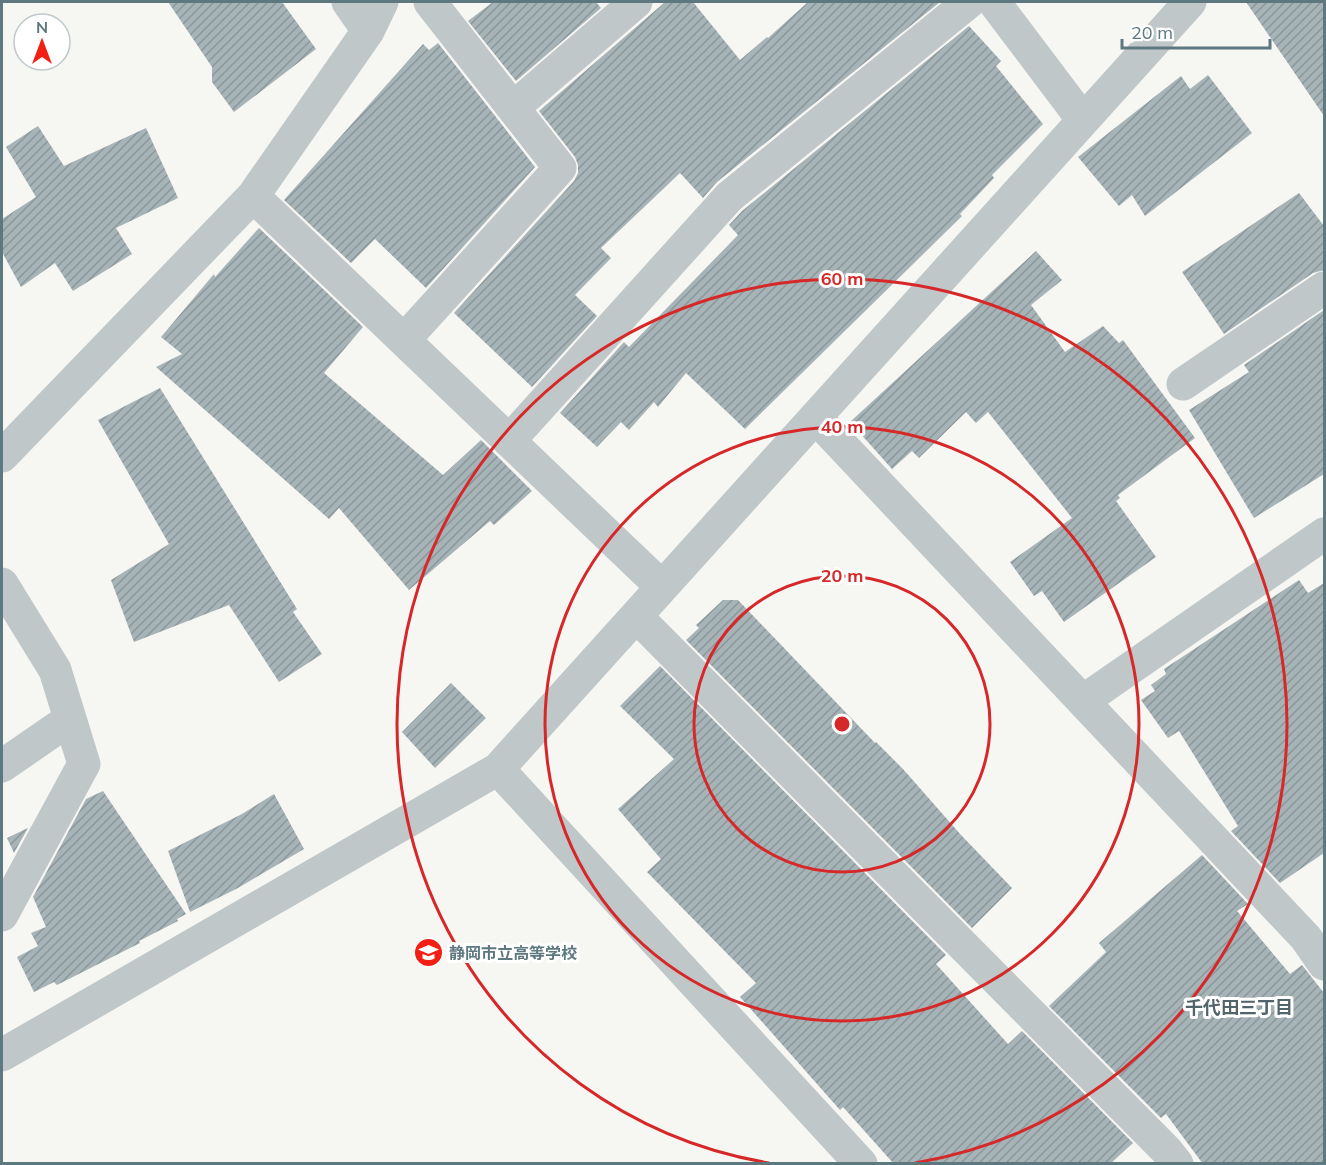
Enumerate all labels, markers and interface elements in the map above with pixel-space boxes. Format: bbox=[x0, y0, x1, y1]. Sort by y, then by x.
north arrow bbox=[12, 12, 72, 72]
scale bar bbox=[1122, 12, 1270, 50]
text: N bbox=[36, 17, 48, 37]
text: 20 m bbox=[1131, 21, 1173, 44]
text: 60 m bbox=[821, 267, 863, 290]
text: 40 m bbox=[821, 415, 863, 438]
text: 20 m bbox=[821, 564, 863, 587]
centre of rings bbox=[832, 714, 852, 734]
school or university icon: 静岡市立高等学校 bbox=[412, 937, 444, 969]
place label: 静岡市立高等学校 bbox=[449, 943, 577, 963]
district label: 千代田三丁目 bbox=[1185, 996, 1293, 1019]

